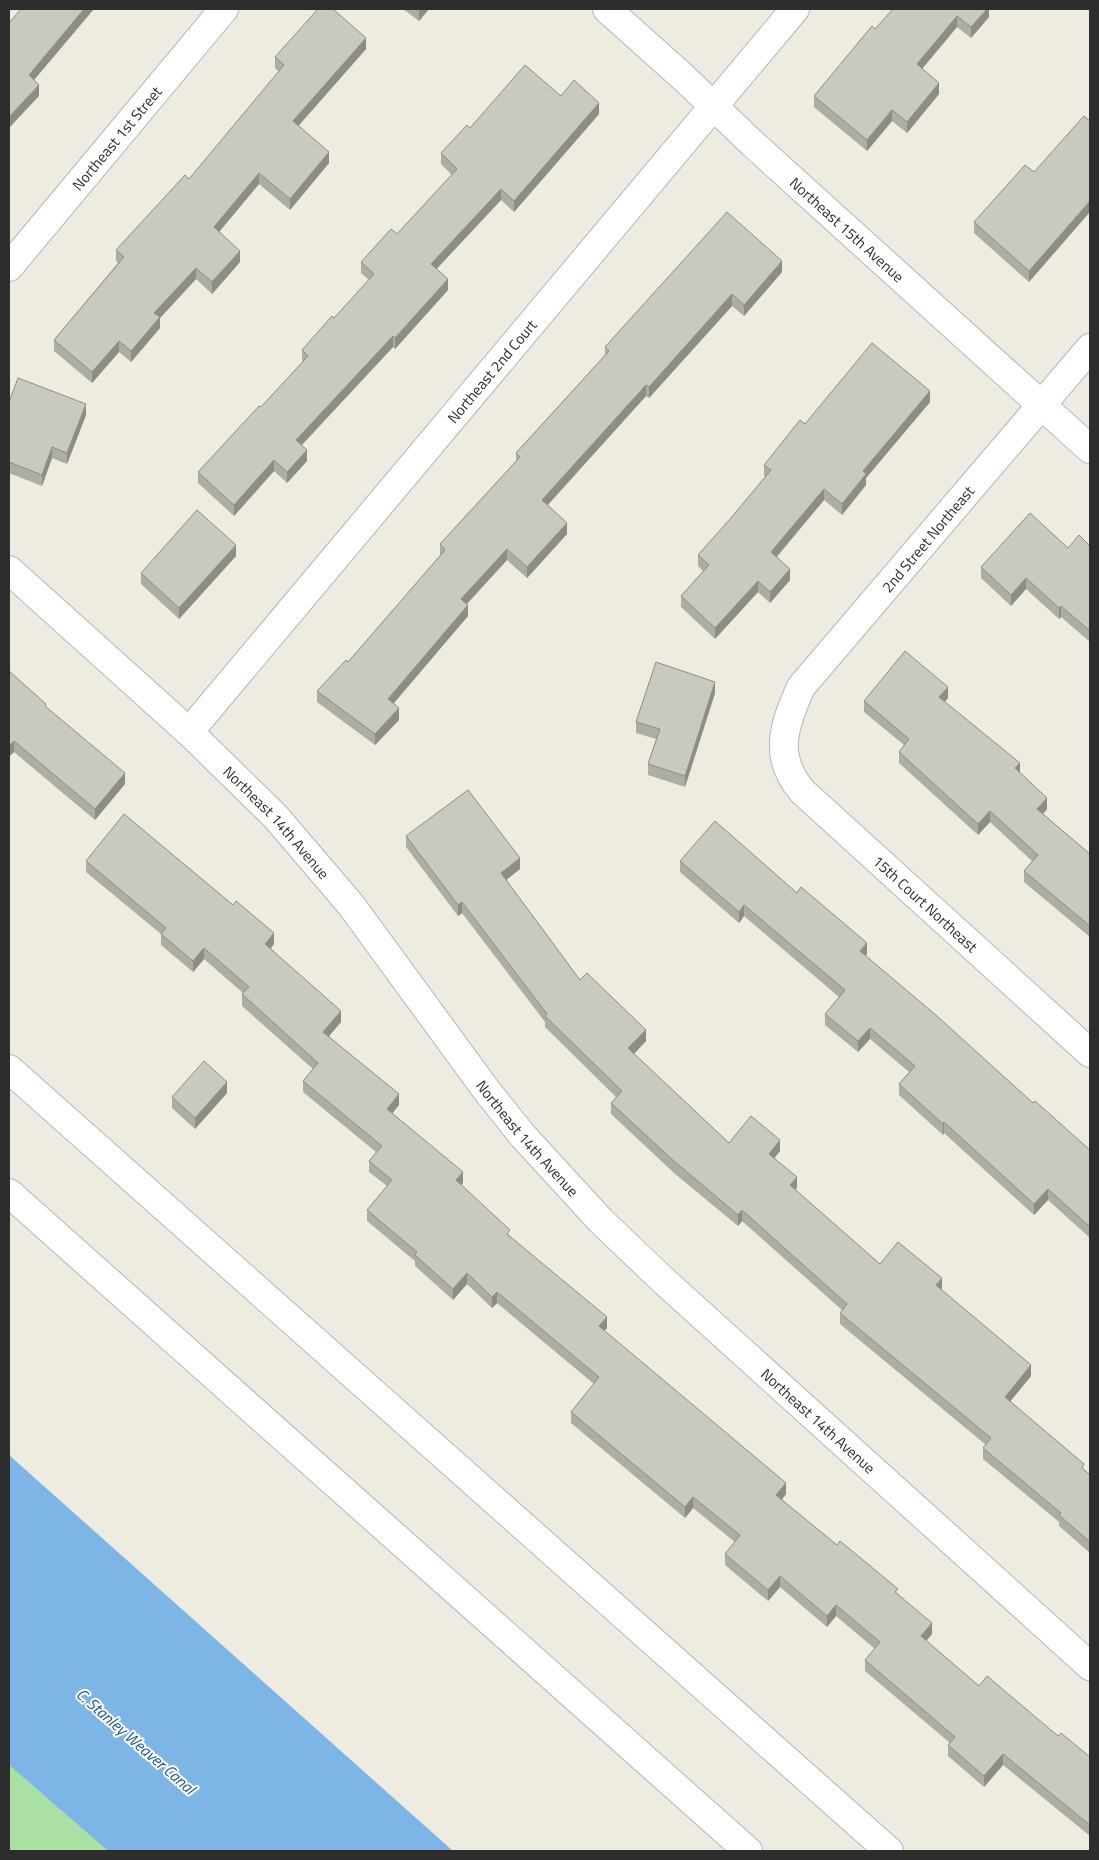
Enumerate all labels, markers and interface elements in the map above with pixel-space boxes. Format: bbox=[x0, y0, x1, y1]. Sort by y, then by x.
street label: Northeast 1st Street bbox=[66, 80, 167, 195]
street label: Northeast 15th Avenue bbox=[785, 171, 910, 287]
street label: Northeast 2nd Court bbox=[441, 314, 542, 428]
street label: 2nd Street Northeast bbox=[876, 480, 980, 598]
street label: Northeast 14th Avenue bbox=[218, 760, 335, 884]
street label: 15th Court Northeast bbox=[868, 850, 984, 958]
street label: Northeast 14th Avenue bbox=[471, 1075, 584, 1201]
street label: Northeast 14th Avenue bbox=[756, 1363, 881, 1479]
water label: C. Stanley Weaver Canal bbox=[71, 1682, 202, 1801]

